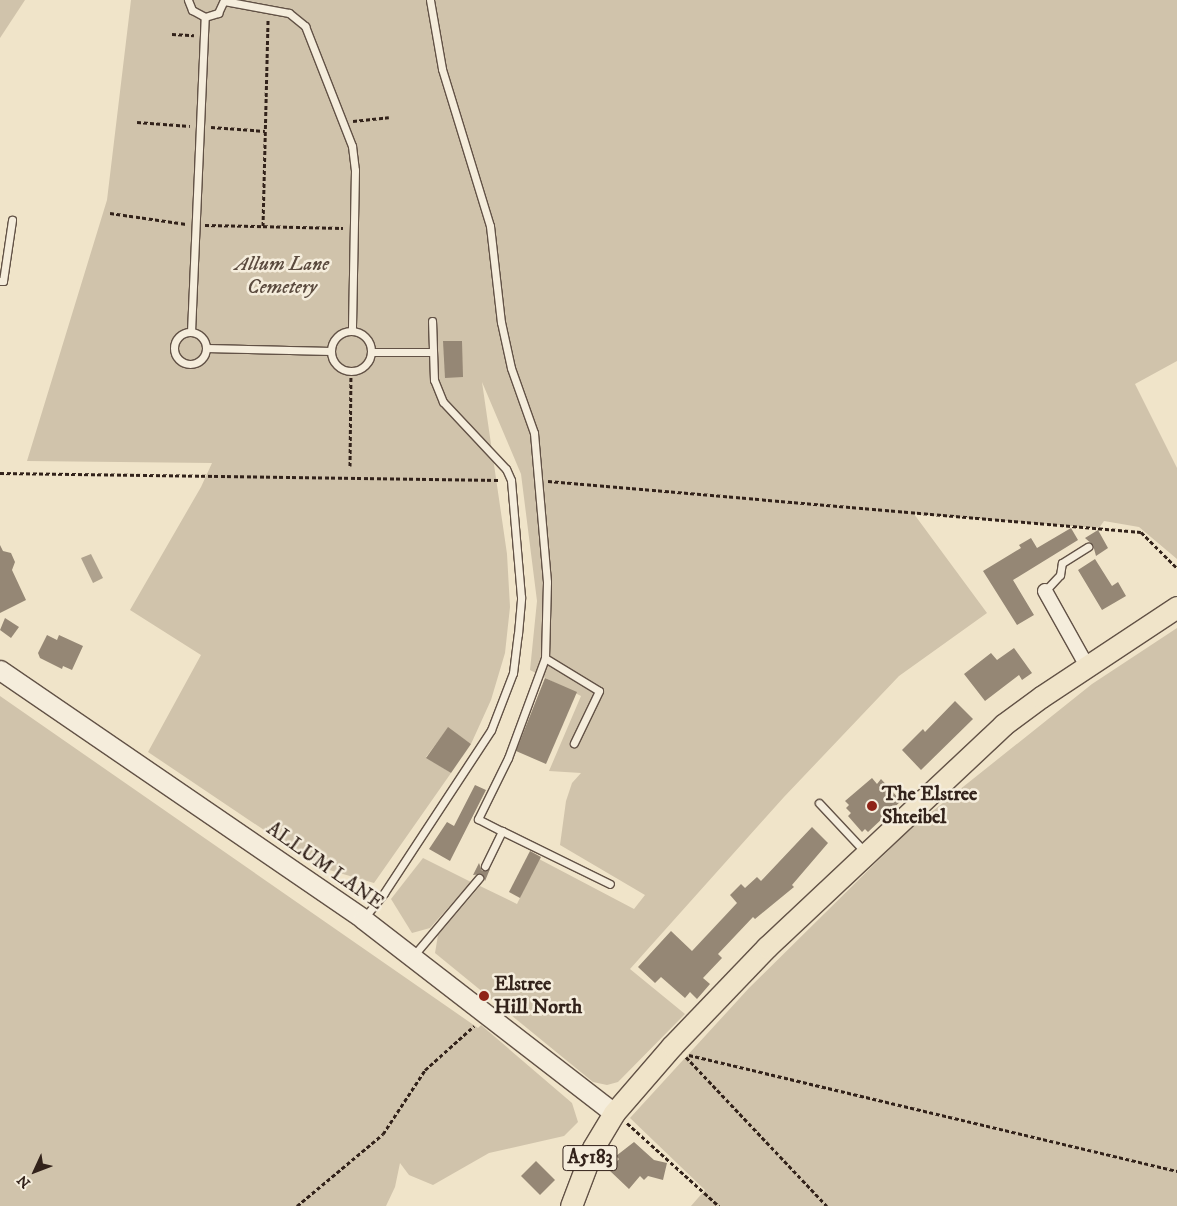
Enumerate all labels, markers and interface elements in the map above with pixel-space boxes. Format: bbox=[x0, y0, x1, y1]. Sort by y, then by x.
park label: Allum Lane Cemetery bbox=[235, 252, 329, 299]
place label: The Elstree Shteibel bbox=[882, 782, 977, 829]
marker: The Elstree Shteibel bbox=[866, 800, 878, 812]
street label: ALLUM LANE bbox=[262, 817, 388, 915]
place label: Elstree Hill North bbox=[494, 972, 582, 1019]
marker: Elstree Hill North bbox=[478, 990, 490, 1002]
road number: A5183 bbox=[561, 1142, 619, 1174]
north arrow bbox=[10, 1146, 60, 1196]
text: N bbox=[14, 1171, 35, 1192]

